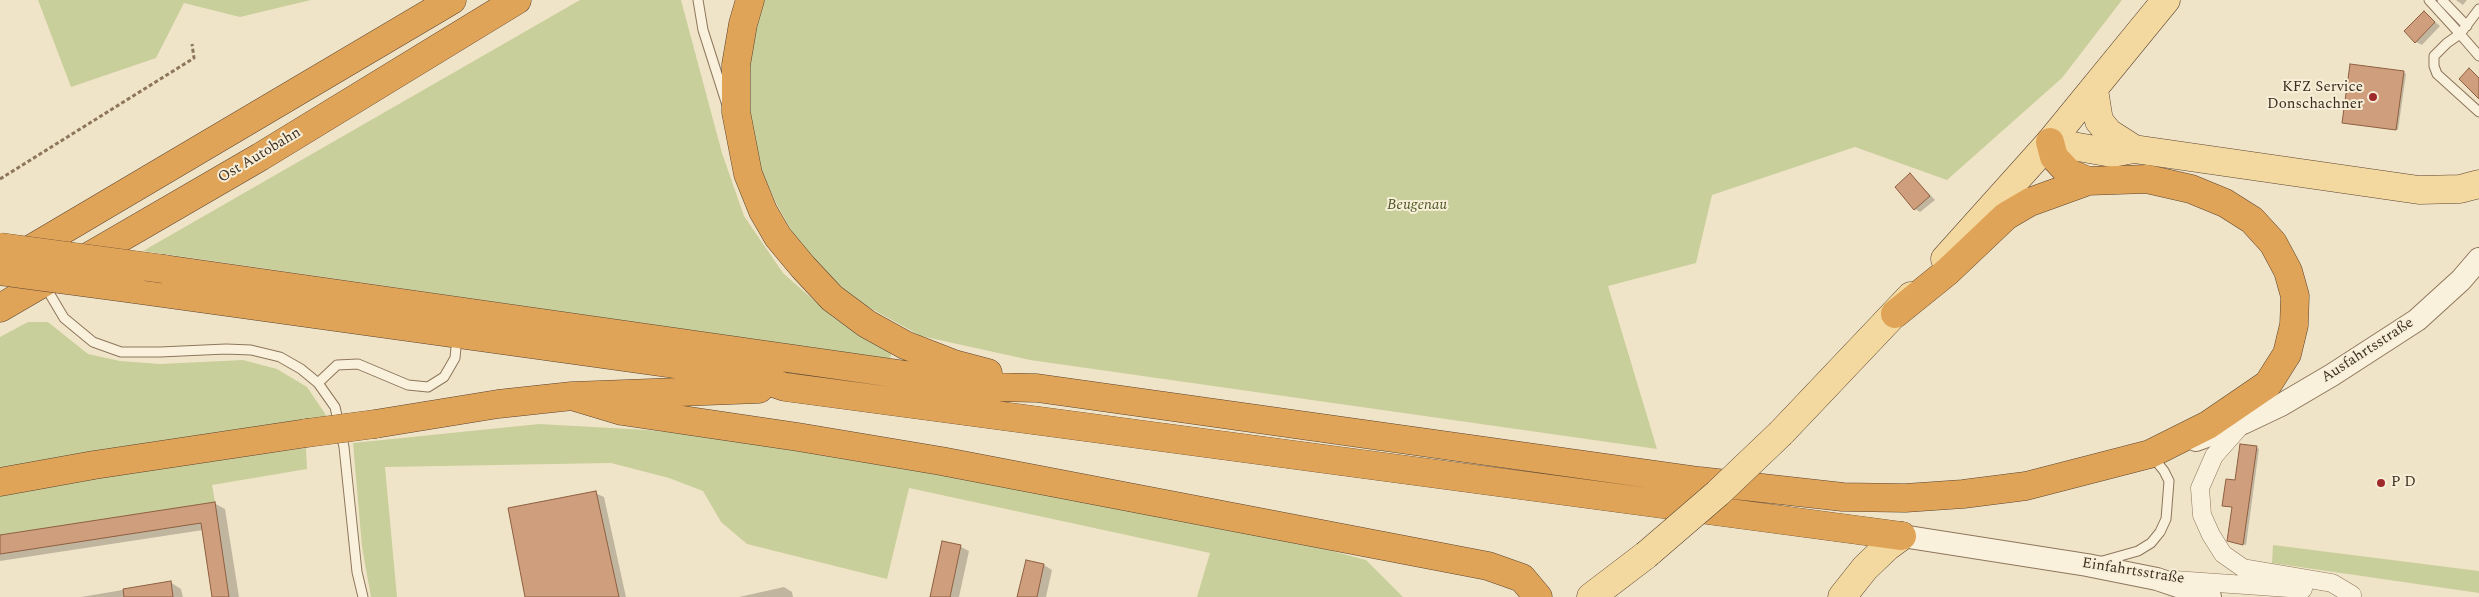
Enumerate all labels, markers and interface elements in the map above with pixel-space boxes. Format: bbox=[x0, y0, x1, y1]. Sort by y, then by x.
place label: KFZ Service Donschachner bbox=[2267, 79, 2363, 114]
marker: KFZ Service Donschachner bbox=[2367, 91, 2379, 103]
street label: Ost Autobahn bbox=[215, 124, 305, 188]
park label: Beugenau bbox=[1387, 197, 1447, 215]
street label: Ausfahrtsstraße bbox=[2319, 315, 2417, 387]
place label: P D bbox=[2391, 474, 2416, 492]
marker: P D bbox=[2375, 477, 2387, 489]
street label: Einfahrtsstraße bbox=[2081, 555, 2185, 589]

